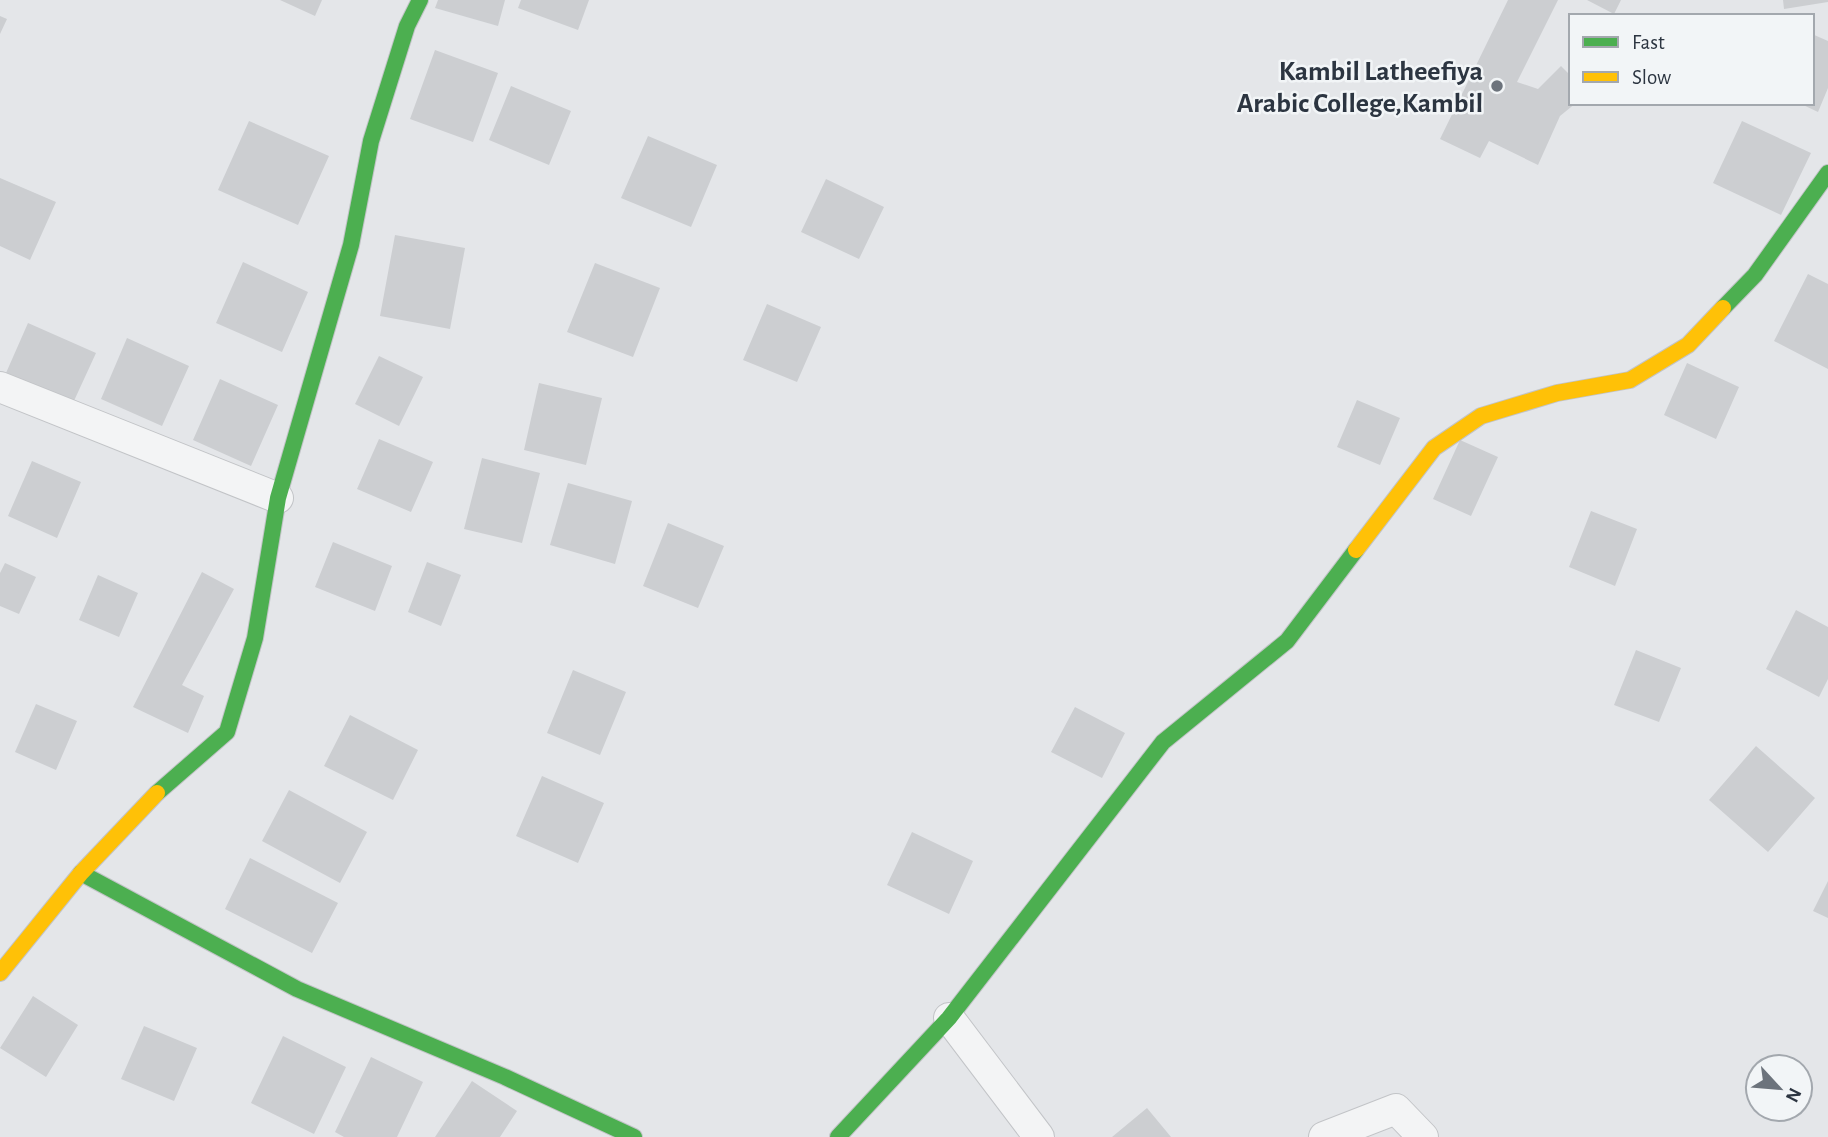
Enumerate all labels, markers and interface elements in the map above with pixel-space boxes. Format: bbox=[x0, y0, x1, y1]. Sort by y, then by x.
legend bbox=[1569, 14, 1814, 105]
text: Fast bbox=[1632, 32, 1665, 53]
place label: Kambil Latheefiya Arabic College,Kambil bbox=[1237, 58, 1483, 118]
text: Slow bbox=[1632, 67, 1671, 88]
marker: Kambil Latheefiya Arabic College,Kambil bbox=[1489, 78, 1505, 94]
north arrow bbox=[1744, 1053, 1814, 1123]
text: N bbox=[1781, 1085, 1804, 1105]

